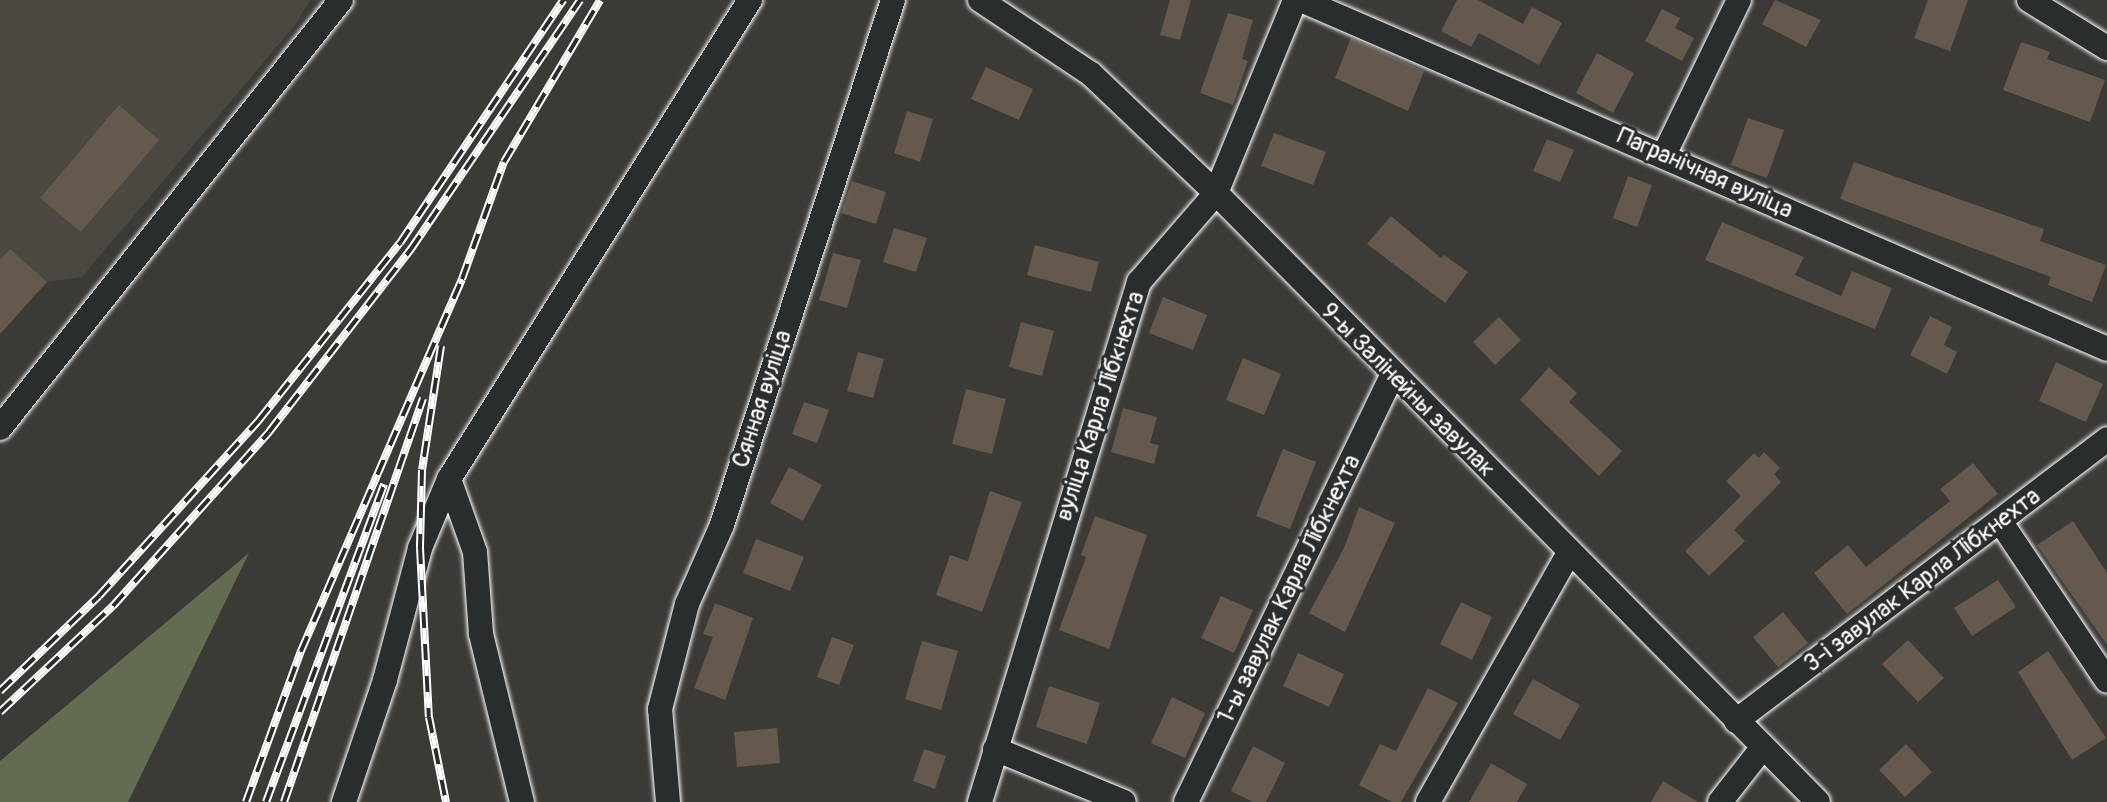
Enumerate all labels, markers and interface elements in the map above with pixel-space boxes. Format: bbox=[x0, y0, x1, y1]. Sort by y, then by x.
street label: Пагранічная вуліца bbox=[1613, 121, 1797, 225]
street label: вуліца Карла Лібкнехта bbox=[1049, 288, 1151, 524]
street label: 9-ы Залінейны завулак bbox=[1315, 297, 1501, 483]
street label: Сянная вуліца bbox=[726, 327, 798, 471]
street label: 1-ы завулак Карла Лібкнехта bbox=[1211, 450, 1367, 728]
street label: 3-і завулак Карла Лібкнехта bbox=[1798, 482, 2046, 678]

